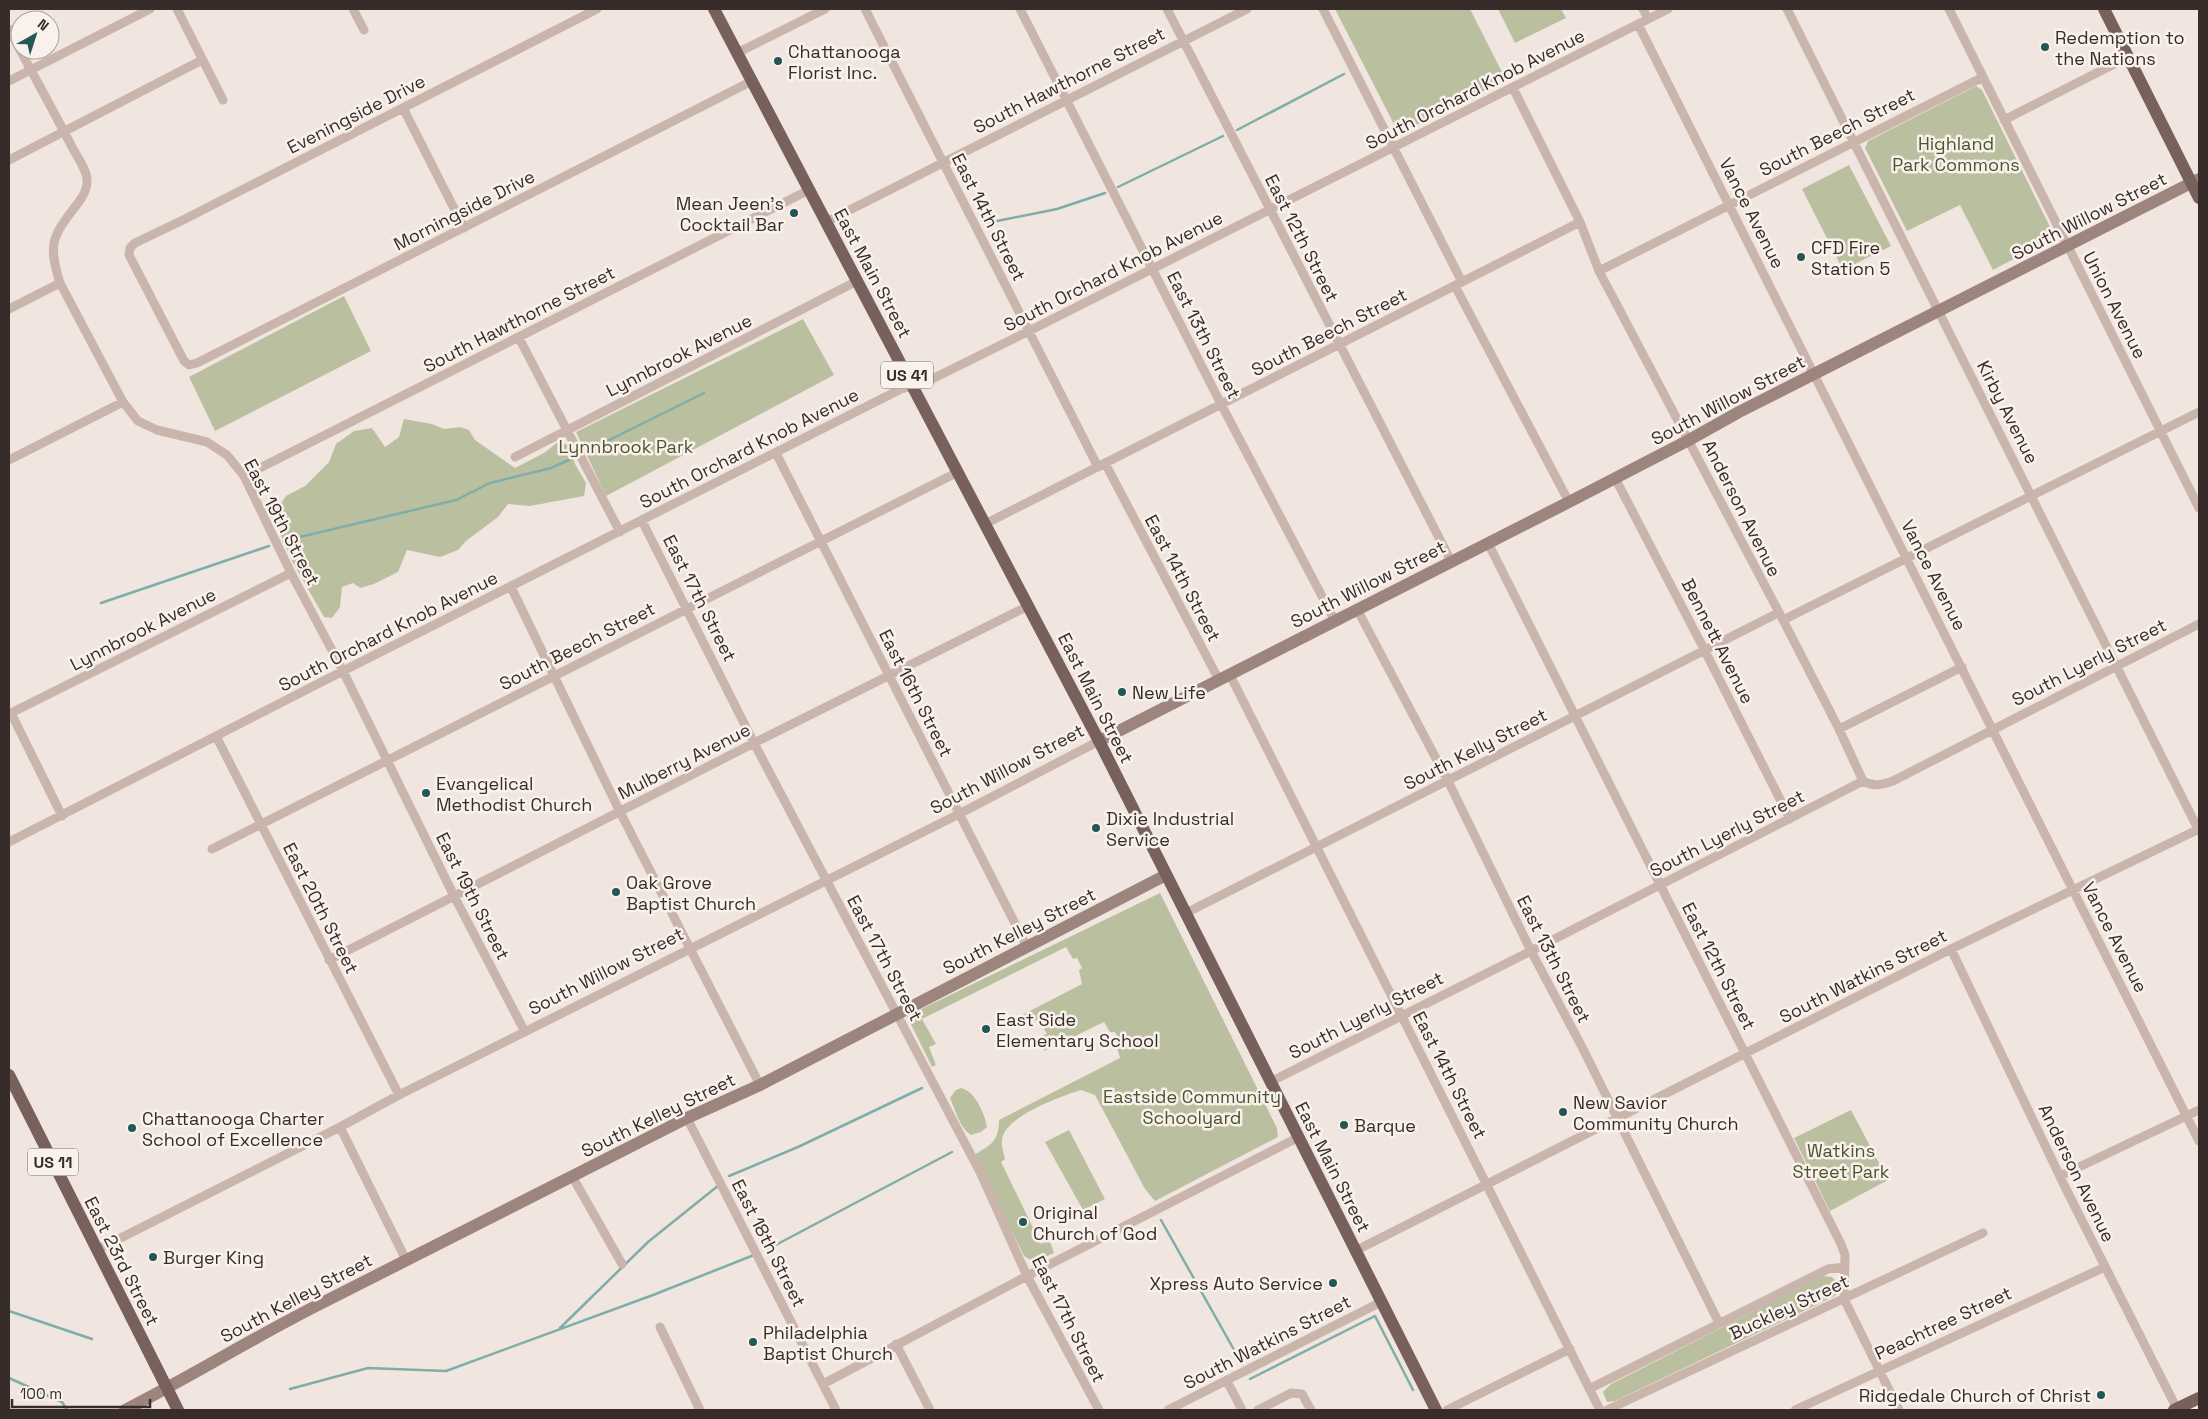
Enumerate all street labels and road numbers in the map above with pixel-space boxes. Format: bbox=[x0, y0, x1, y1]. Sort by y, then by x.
street label: South Hawthorne Street bbox=[969, 22, 1169, 138]
street label: South Orchard Knob Avenue bbox=[1361, 24, 1589, 154]
street label: Eveningside Drive bbox=[283, 69, 429, 159]
street label: South Beech Street bbox=[1755, 83, 1919, 181]
street label: East 14th Street bbox=[947, 149, 1031, 285]
street label: Vance Avenue bbox=[1714, 154, 1790, 272]
street label: Morningside Drive bbox=[390, 164, 538, 256]
street label: South Willow Street bbox=[2008, 167, 2170, 265]
street label: East 12th Street bbox=[1260, 170, 1344, 306]
street label: East Main Street bbox=[829, 204, 917, 342]
street label: South Orchard Knob Avenue bbox=[999, 206, 1227, 336]
street label: Union Avenue bbox=[2078, 247, 2152, 363]
street label: South Hawthorne Street bbox=[419, 261, 619, 377]
street label: East 13th Street bbox=[1162, 267, 1246, 403]
street label: South Beech Street bbox=[1247, 283, 1411, 381]
street label: Lynnbrook Avenue bbox=[602, 308, 756, 402]
street label: South Willow Street bbox=[1647, 350, 1809, 450]
street label: Kirby Avenue bbox=[1972, 357, 2044, 467]
road number: US 41 bbox=[881, 362, 933, 388]
street label: South Orchard Knob Avenue bbox=[635, 383, 863, 513]
street label: Anderson Avenue bbox=[1698, 436, 1786, 580]
street label: East 19th Street bbox=[239, 455, 325, 589]
street label: East 14th Street bbox=[1140, 511, 1226, 645]
street label: Vance Avenue bbox=[1896, 516, 1972, 634]
street label: East 17th Street bbox=[658, 531, 742, 665]
street label: South Willow Street bbox=[1287, 535, 1449, 633]
street label: South Orchard Knob Avenue bbox=[274, 566, 502, 696]
street label: Bennett Avenue bbox=[1677, 575, 1759, 707]
street label: Lynnbrook Avenue bbox=[66, 582, 220, 676]
street label: South Beech Street bbox=[495, 597, 659, 695]
street label: South Lyerly Street bbox=[2008, 613, 2170, 711]
street label: East 16th Street bbox=[874, 625, 958, 761]
street label: East Main Street bbox=[1053, 629, 1139, 767]
street label: South Kelly Street bbox=[1399, 703, 1551, 795]
street label: Mulberry Avenue bbox=[614, 718, 754, 804]
street label: South Willow Street bbox=[926, 719, 1088, 819]
street label: South Lyerly Street bbox=[1646, 784, 1808, 882]
street label: East 19th Street bbox=[431, 828, 515, 964]
street label: East 20th Street bbox=[278, 839, 364, 977]
street label: Vance Avenue bbox=[2077, 878, 2153, 996]
street label: South Kelley Street bbox=[939, 883, 1099, 979]
street label: East 17th Street bbox=[842, 891, 928, 1025]
street label: East 13th Street bbox=[1512, 891, 1596, 1027]
street label: East 12th Street bbox=[1677, 898, 1761, 1034]
street label: South Willow Street bbox=[525, 922, 687, 1020]
street label: South Watkins Street bbox=[1775, 924, 1951, 1028]
street label: South Lyerly Street bbox=[1285, 966, 1447, 1064]
street label: East 14th Street bbox=[1408, 1007, 1492, 1143]
street label: South Kelley Street bbox=[577, 1068, 739, 1162]
street label: East Main Street bbox=[1290, 1098, 1376, 1236]
street label: Anderson Avenue bbox=[2034, 1100, 2120, 1246]
road number: US 11 bbox=[28, 1148, 78, 1176]
street label: East 18th Street bbox=[727, 1175, 811, 1311]
street label: East 23rd Street bbox=[80, 1193, 164, 1329]
street label: South Kelley Street bbox=[216, 1248, 376, 1348]
street label: East 17th Street bbox=[1027, 1252, 1111, 1386]
street label: Buckley Street bbox=[1726, 1269, 1852, 1345]
street label: Peachtree Street bbox=[1871, 1281, 2015, 1365]
street label: South Watkins Street bbox=[1179, 1290, 1355, 1394]

